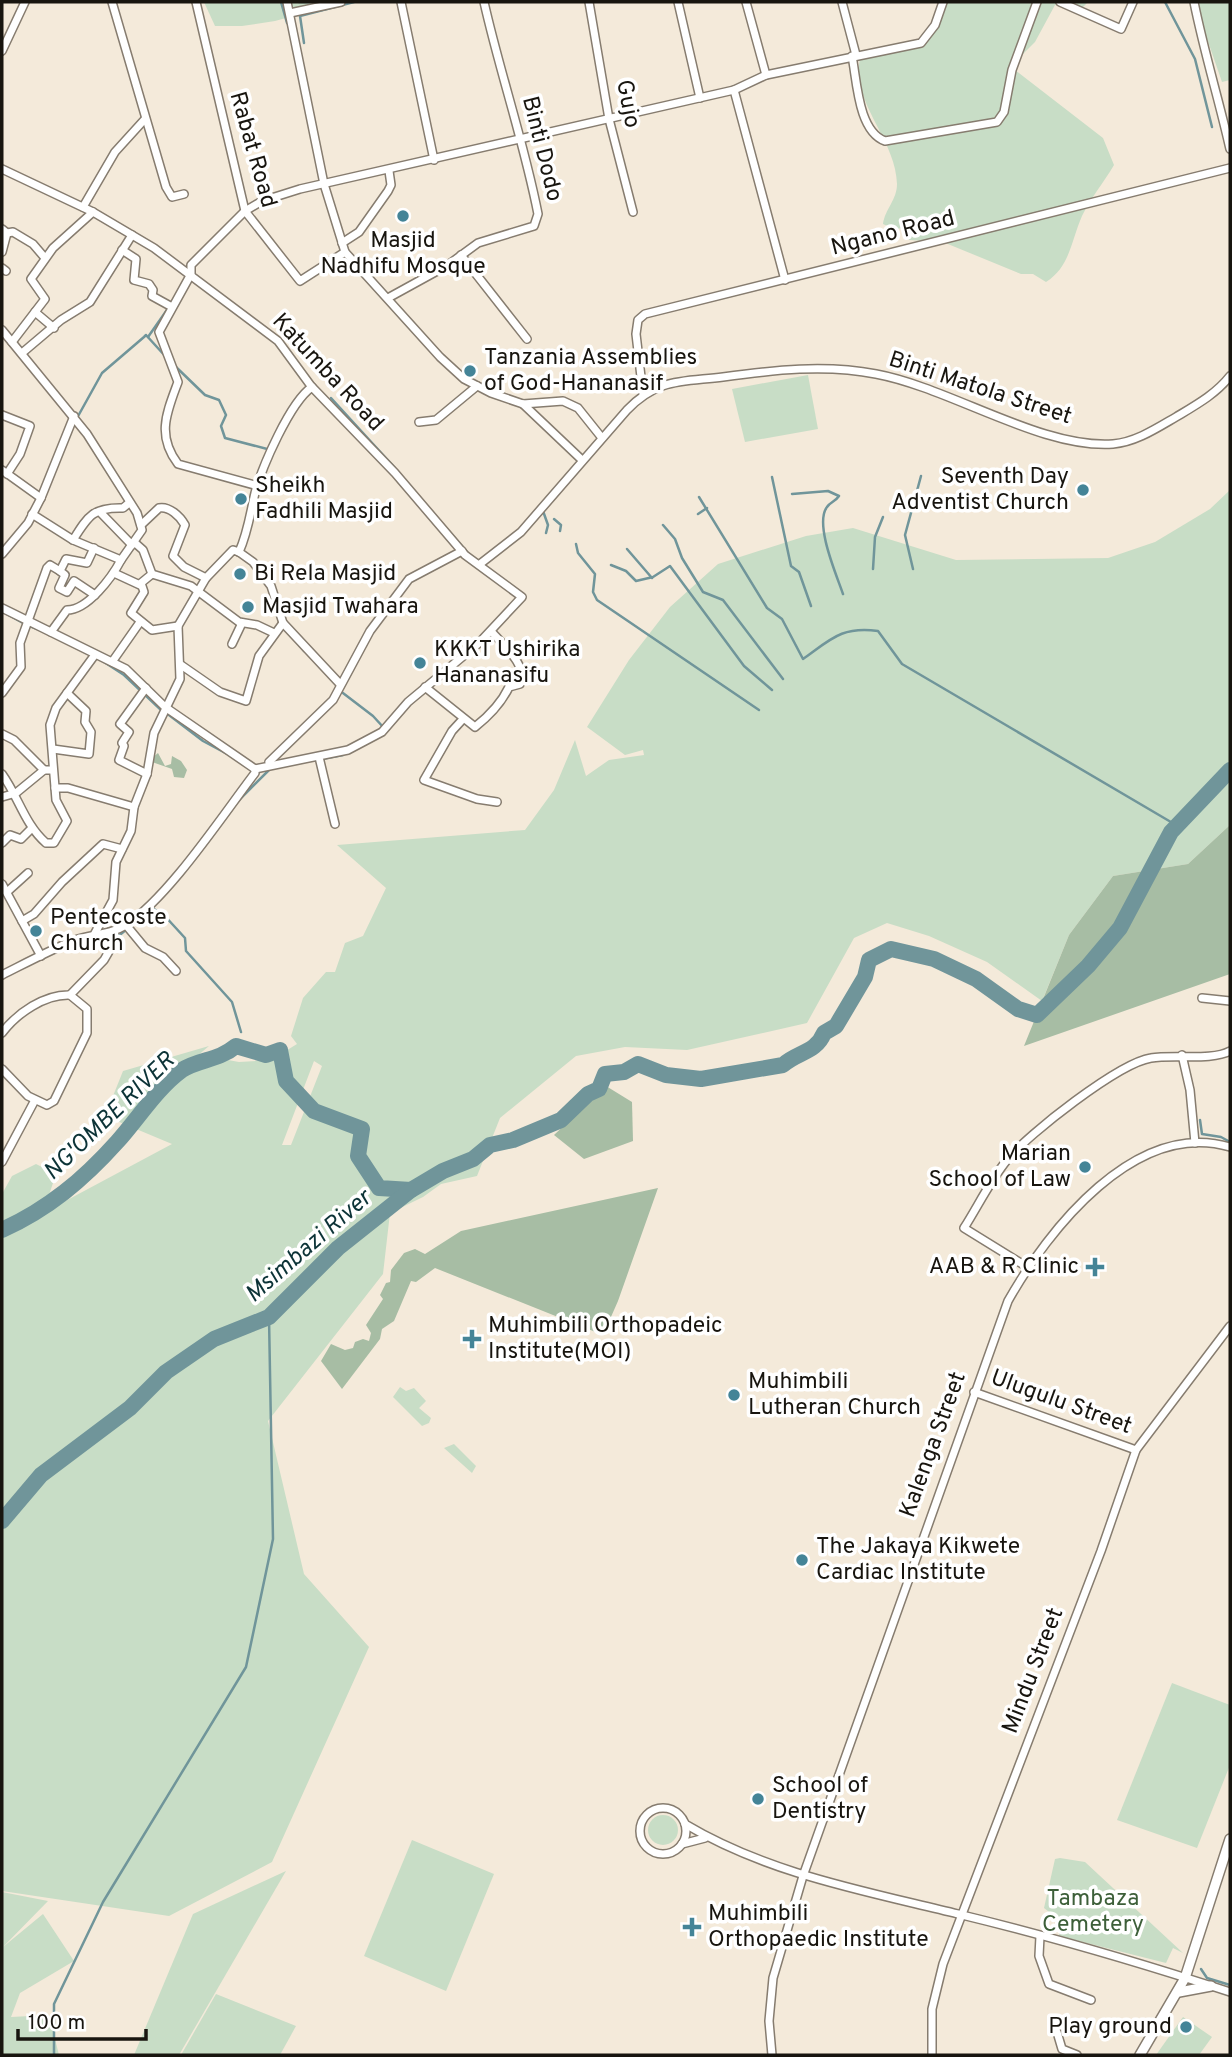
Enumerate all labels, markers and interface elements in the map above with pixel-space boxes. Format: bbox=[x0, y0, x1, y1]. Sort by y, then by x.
street label: Gujo bbox=[608, 78, 646, 130]
street label: Rabat Road bbox=[222, 89, 282, 211]
street label: Binti Dodo bbox=[514, 93, 568, 205]
street label: Ngano Road bbox=[828, 205, 958, 263]
marker: Masjid Nadhifu Mosque bbox=[395, 208, 411, 224]
place label: Masjid Nadhifu Mosque bbox=[320, 227, 486, 282]
street label: Katumba Road bbox=[265, 308, 389, 438]
place label: Tanzania Assemblies of God-Hananasif bbox=[484, 344, 697, 399]
street label: Binti Matola Street bbox=[885, 346, 1075, 432]
marker: Tanzania Assemblies of God-Hananasif bbox=[462, 363, 478, 379]
place label: Seventh Day Adventist Church bbox=[891, 463, 1069, 518]
place label: Sheikh Fadhili Masjid bbox=[255, 472, 393, 527]
marker: Seventh Day Adventist Church bbox=[1075, 482, 1091, 498]
marker: Sheikh Fadhili Masjid bbox=[233, 491, 249, 507]
place label: Bi Rela Masjid bbox=[254, 560, 396, 589]
marker: Bi Rela Masjid bbox=[232, 566, 248, 582]
place label: Masjid Twahara bbox=[262, 593, 419, 622]
marker: Masjid Twahara bbox=[240, 599, 256, 615]
place label: KKKT Ushirika Hananasifu bbox=[434, 636, 580, 691]
marker: KKKT Ushirika Hananasifu bbox=[412, 655, 428, 671]
place label: Pentecoste Church bbox=[50, 904, 167, 959]
marker: Pentecoste Church bbox=[28, 923, 44, 939]
water label: NG'OMBE RIVER bbox=[38, 1046, 183, 1187]
place label: Marian School of Law bbox=[929, 1140, 1071, 1195]
marker: Marian School of Law bbox=[1077, 1159, 1093, 1175]
water label: Msimbazi River bbox=[240, 1183, 380, 1310]
place label: AAB & R Clinic bbox=[929, 1253, 1079, 1282]
marker: AAB & R Clinic bbox=[1085, 1257, 1105, 1277]
place label: Muhimbili Orthopadeic Institute(MOI) bbox=[488, 1312, 723, 1367]
marker: Muhimbili Orthopadeic Institute(MOI) bbox=[462, 1329, 482, 1349]
street label: Ulugulu Street bbox=[986, 1364, 1136, 1442]
place label: Muhimbili Lutheran Church bbox=[748, 1368, 921, 1423]
street label: Kalenga Street bbox=[894, 1368, 974, 1522]
marker: Muhimbili Lutheran Church bbox=[726, 1387, 742, 1403]
place label: The Jakaya Kikwete Cardiac Institute bbox=[816, 1533, 1020, 1588]
marker: The Jakaya Kikwete Cardiac Institute bbox=[794, 1552, 810, 1568]
street label: Mindu Street bbox=[997, 1604, 1071, 1738]
place label: School of Dentistry bbox=[772, 1772, 868, 1827]
marker: School of Dentistry bbox=[750, 1791, 766, 1807]
park label: Tambaza Cemetery bbox=[1042, 1885, 1144, 1940]
place label: Muhimbili Orthopaedic Institute bbox=[708, 1900, 929, 1955]
marker: Muhimbili Orthopaedic Institute bbox=[682, 1917, 702, 1937]
scale bar bbox=[18, 1997, 145, 2041]
text: 100 m bbox=[28, 2010, 85, 2037]
place label: Play ground bbox=[1048, 2013, 1172, 2042]
marker: Play ground bbox=[1178, 2019, 1194, 2035]

